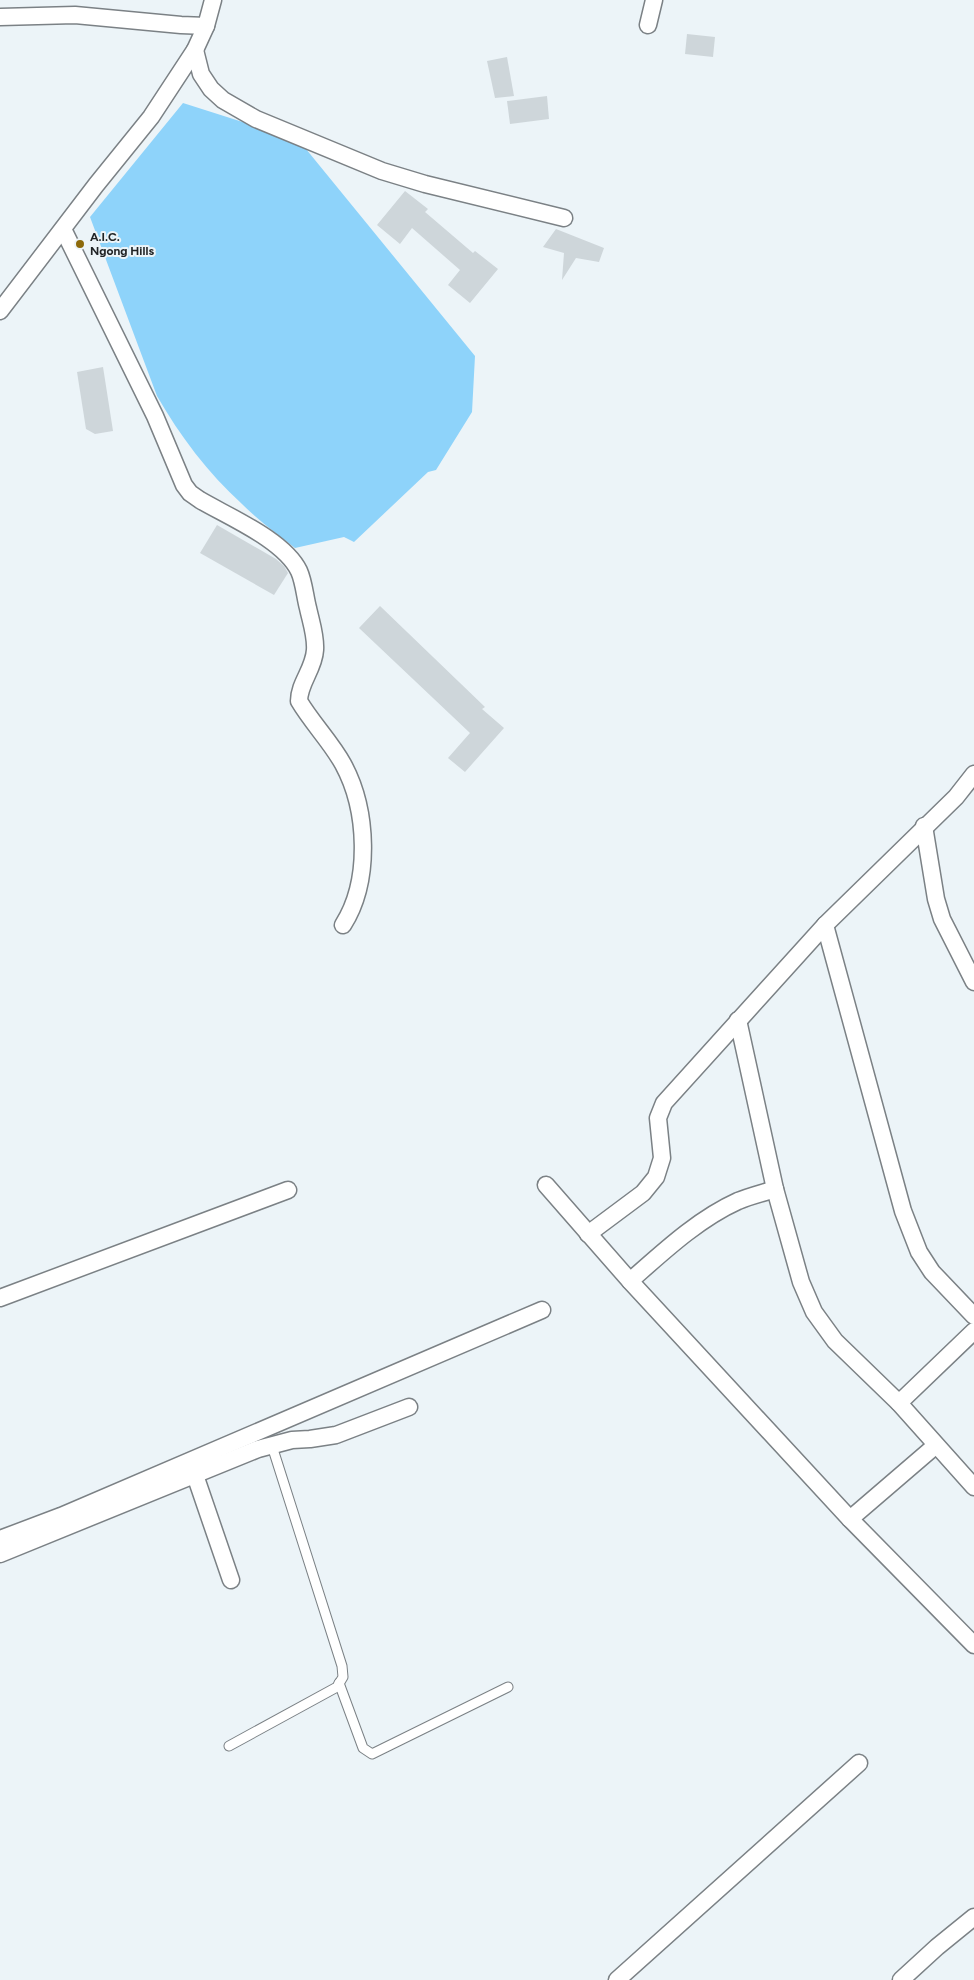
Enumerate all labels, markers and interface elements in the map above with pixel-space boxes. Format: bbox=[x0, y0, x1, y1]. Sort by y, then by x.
place label: A.I.C. Ngong Hills bbox=[90, 230, 154, 258]
marker: A.I.C. Ngong Hills bbox=[74, 238, 86, 250]

